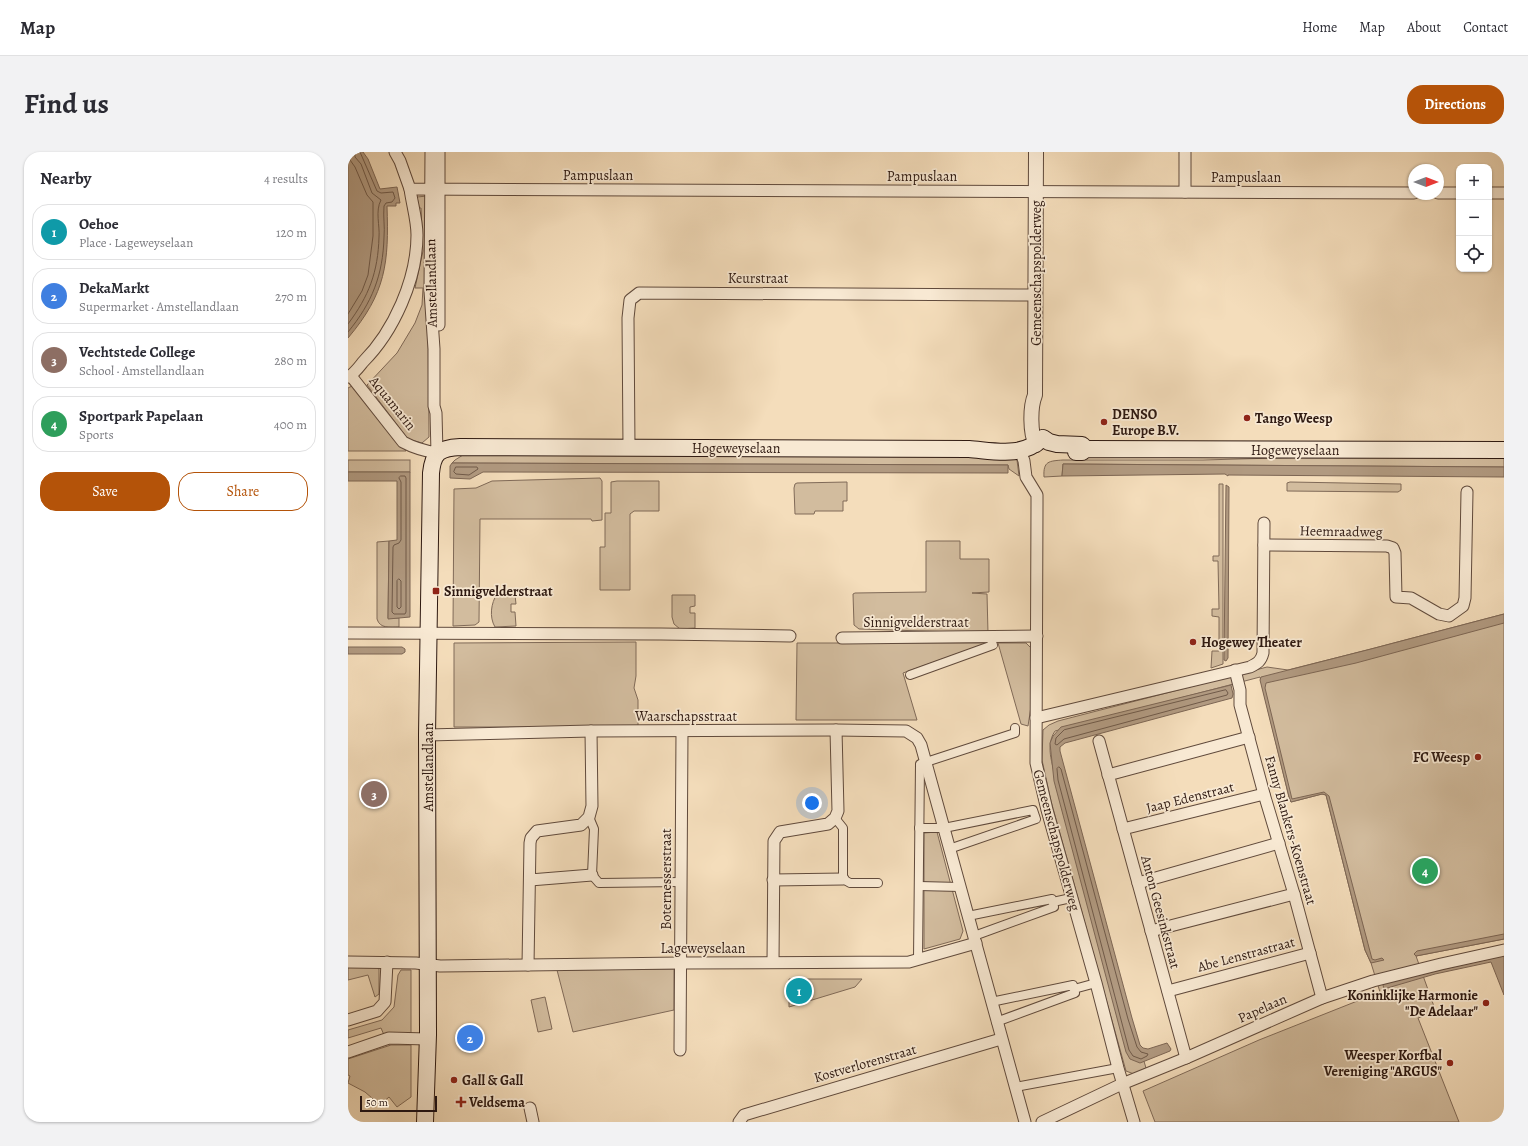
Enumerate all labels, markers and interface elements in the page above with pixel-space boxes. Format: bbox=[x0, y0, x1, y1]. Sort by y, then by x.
text: Map bbox=[20, 15, 55, 41]
text: Home bbox=[1302, 18, 1337, 37]
text: Map bbox=[1359, 18, 1385, 37]
text: About bbox=[1407, 18, 1441, 37]
text: Contact bbox=[1463, 18, 1508, 37]
text: Find us bbox=[24, 85, 109, 123]
button: Directions bbox=[1407, 85, 1504, 124]
north arrow bbox=[1408, 164, 1444, 200]
map controls bbox=[1456, 164, 1492, 272]
button: + bbox=[1456, 164, 1492, 200]
street label: Pampuslaan bbox=[563, 166, 633, 185]
text: Nearby bbox=[40, 167, 91, 190]
street label: Pampuslaan bbox=[887, 167, 957, 186]
street label: Pampuslaan bbox=[1211, 168, 1281, 187]
text: 4 results bbox=[264, 170, 308, 187]
street label: Gemeenschapspolderweg bbox=[1027, 200, 1046, 346]
button: − bbox=[1456, 200, 1492, 236]
text: Oehoe bbox=[79, 214, 119, 234]
text: 1 bbox=[52, 224, 56, 241]
text: 120 m bbox=[276, 224, 307, 241]
text: Place · Lageweyselaan bbox=[79, 234, 193, 251]
button: locate bbox=[1456, 236, 1492, 272]
street label: Amstellandlaan bbox=[421, 238, 442, 329]
street label: Keurstraat bbox=[728, 269, 789, 288]
text: DekaMarkt bbox=[79, 278, 149, 298]
text: 2 bbox=[51, 288, 57, 305]
text: 270 m bbox=[275, 288, 307, 305]
text: Supermarket · Amstellandlaan bbox=[79, 298, 239, 315]
text: Vechtstede College bbox=[79, 342, 195, 362]
text: 3 bbox=[51, 352, 57, 369]
text: 280 m bbox=[274, 352, 307, 369]
text: School · Amstellandlaan bbox=[79, 362, 204, 379]
street label: Aquamarin bbox=[364, 372, 420, 435]
place label: DENSO Europe B.V. bbox=[1112, 405, 1179, 440]
text: Sportpark Papelaan bbox=[79, 406, 203, 426]
place label: Tango Weesp bbox=[1255, 409, 1333, 428]
marker: Tango Weesp bbox=[1242, 413, 1252, 423]
text: 4 bbox=[51, 416, 57, 433]
text: 400 m bbox=[274, 416, 307, 433]
marker: DENSO Europe B.V. bbox=[1099, 417, 1109, 427]
text: Sports bbox=[79, 426, 114, 443]
street label: Hogeweyselaan bbox=[692, 439, 781, 458]
street label: Hogeweyselaan bbox=[1251, 441, 1340, 460]
button: Save bbox=[40, 472, 170, 511]
button: Share bbox=[178, 472, 308, 511]
street label: Heemraadweg bbox=[1299, 521, 1383, 542]
place label: Sinnigvelderstraat bbox=[444, 582, 553, 601]
marker: Sinnigvelderstraat bbox=[431, 586, 441, 596]
street label: Sinnigvelderstraat bbox=[863, 613, 969, 632]
place label: Hogewey Theater bbox=[1201, 633, 1302, 652]
marker: Hogewey Theater bbox=[1188, 637, 1198, 647]
street label: Waarschapsstraat bbox=[634, 707, 737, 726]
street label: Amstellandlaan bbox=[419, 722, 438, 812]
place label: FC Weesp bbox=[1413, 748, 1470, 767]
marker: FC Weesp bbox=[1473, 752, 1483, 762]
street label: Fanny Blankers-Koenstraat bbox=[1260, 753, 1321, 907]
street label: Gemeenschapspolderweg bbox=[1028, 767, 1085, 913]
street label: Jaap Edenstraat bbox=[1144, 777, 1236, 818]
pin: 3 bbox=[361, 779, 387, 809]
your location bbox=[802, 793, 822, 813]
street label: Boternesserstraat bbox=[657, 828, 676, 930]
street label: Anton Geesinkstraat bbox=[1136, 852, 1185, 971]
pin: 4 bbox=[1412, 856, 1438, 886]
street label: Abe Lenstrastraat bbox=[1194, 932, 1297, 977]
street label: Lageweyselaan bbox=[660, 939, 746, 958]
pin: 1 bbox=[786, 976, 812, 1006]
place label: Koninklijke Harmonie "De Adelaar" bbox=[1347, 986, 1479, 1021]
street label: Papelaan bbox=[1235, 989, 1290, 1028]
marker: Koninklijke Harmonie "De Adelaar" bbox=[1481, 998, 1491, 1008]
pin: 2 bbox=[457, 1023, 483, 1053]
street label: Kostverlorenstraat bbox=[812, 1040, 919, 1087]
place label: Weesper Korfbal Vereniging "ARGUS" bbox=[1323, 1046, 1443, 1081]
marker: Weesper Korfbal Vereniging "ARGUS" bbox=[1445, 1058, 1455, 1068]
place label: Gall & Gall bbox=[462, 1071, 524, 1090]
marker: Gall & Gall bbox=[449, 1075, 459, 1085]
place label: Veldsema bbox=[468, 1093, 525, 1112]
scale bar bbox=[360, 1094, 437, 1113]
text: 50 m bbox=[366, 1095, 388, 1110]
marker: Veldsema bbox=[456, 1097, 466, 1107]

